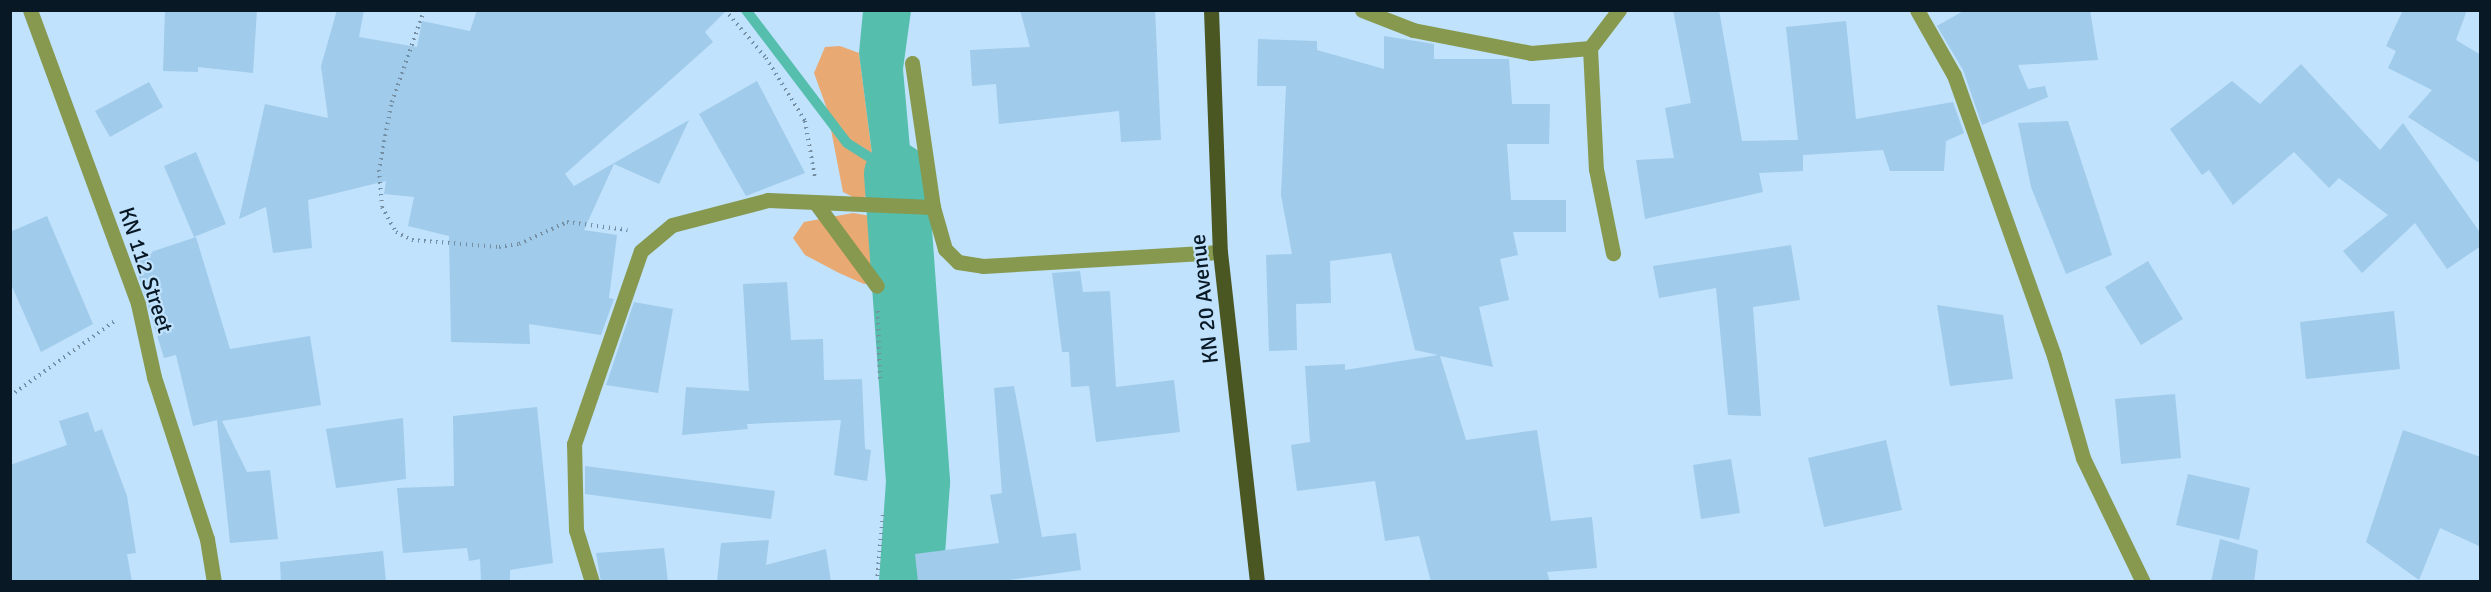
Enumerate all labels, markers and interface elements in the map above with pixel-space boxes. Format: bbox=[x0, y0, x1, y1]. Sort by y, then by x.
street label: KN 112 Street bbox=[113, 204, 179, 336]
street label: KN 20 Avenue bbox=[1184, 233, 1224, 365]

